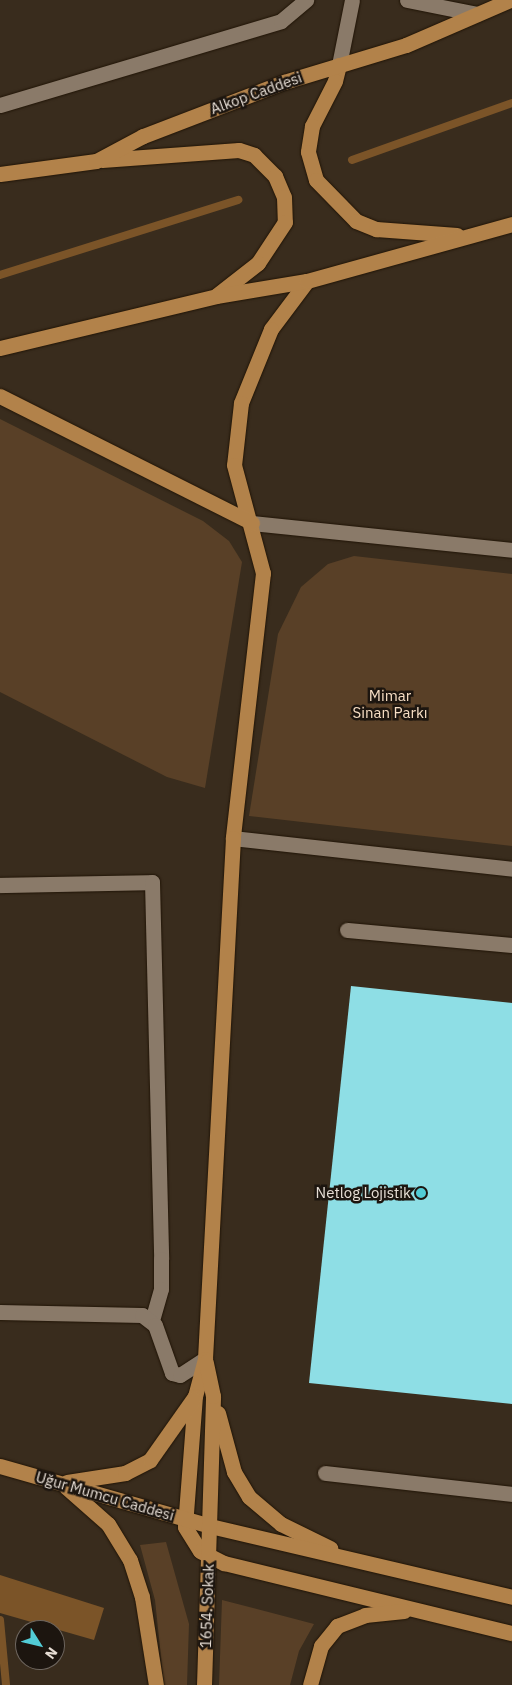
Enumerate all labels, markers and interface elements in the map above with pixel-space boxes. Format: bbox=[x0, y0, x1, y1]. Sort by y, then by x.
street label: Alkop Caddesi bbox=[208, 68, 304, 118]
park label: Mimar Sinan Parkı bbox=[352, 686, 428, 721]
place label: Netlog Lojistik bbox=[316, 1184, 411, 1202]
marker: Netlog Lojistik bbox=[415, 1187, 427, 1199]
street label: Uğur Mumcu Caddesi bbox=[34, 1468, 176, 1524]
street label: 1654. Sokak bbox=[197, 1563, 217, 1649]
north arrow bbox=[15, 1620, 65, 1670]
text: N bbox=[41, 1644, 62, 1663]

